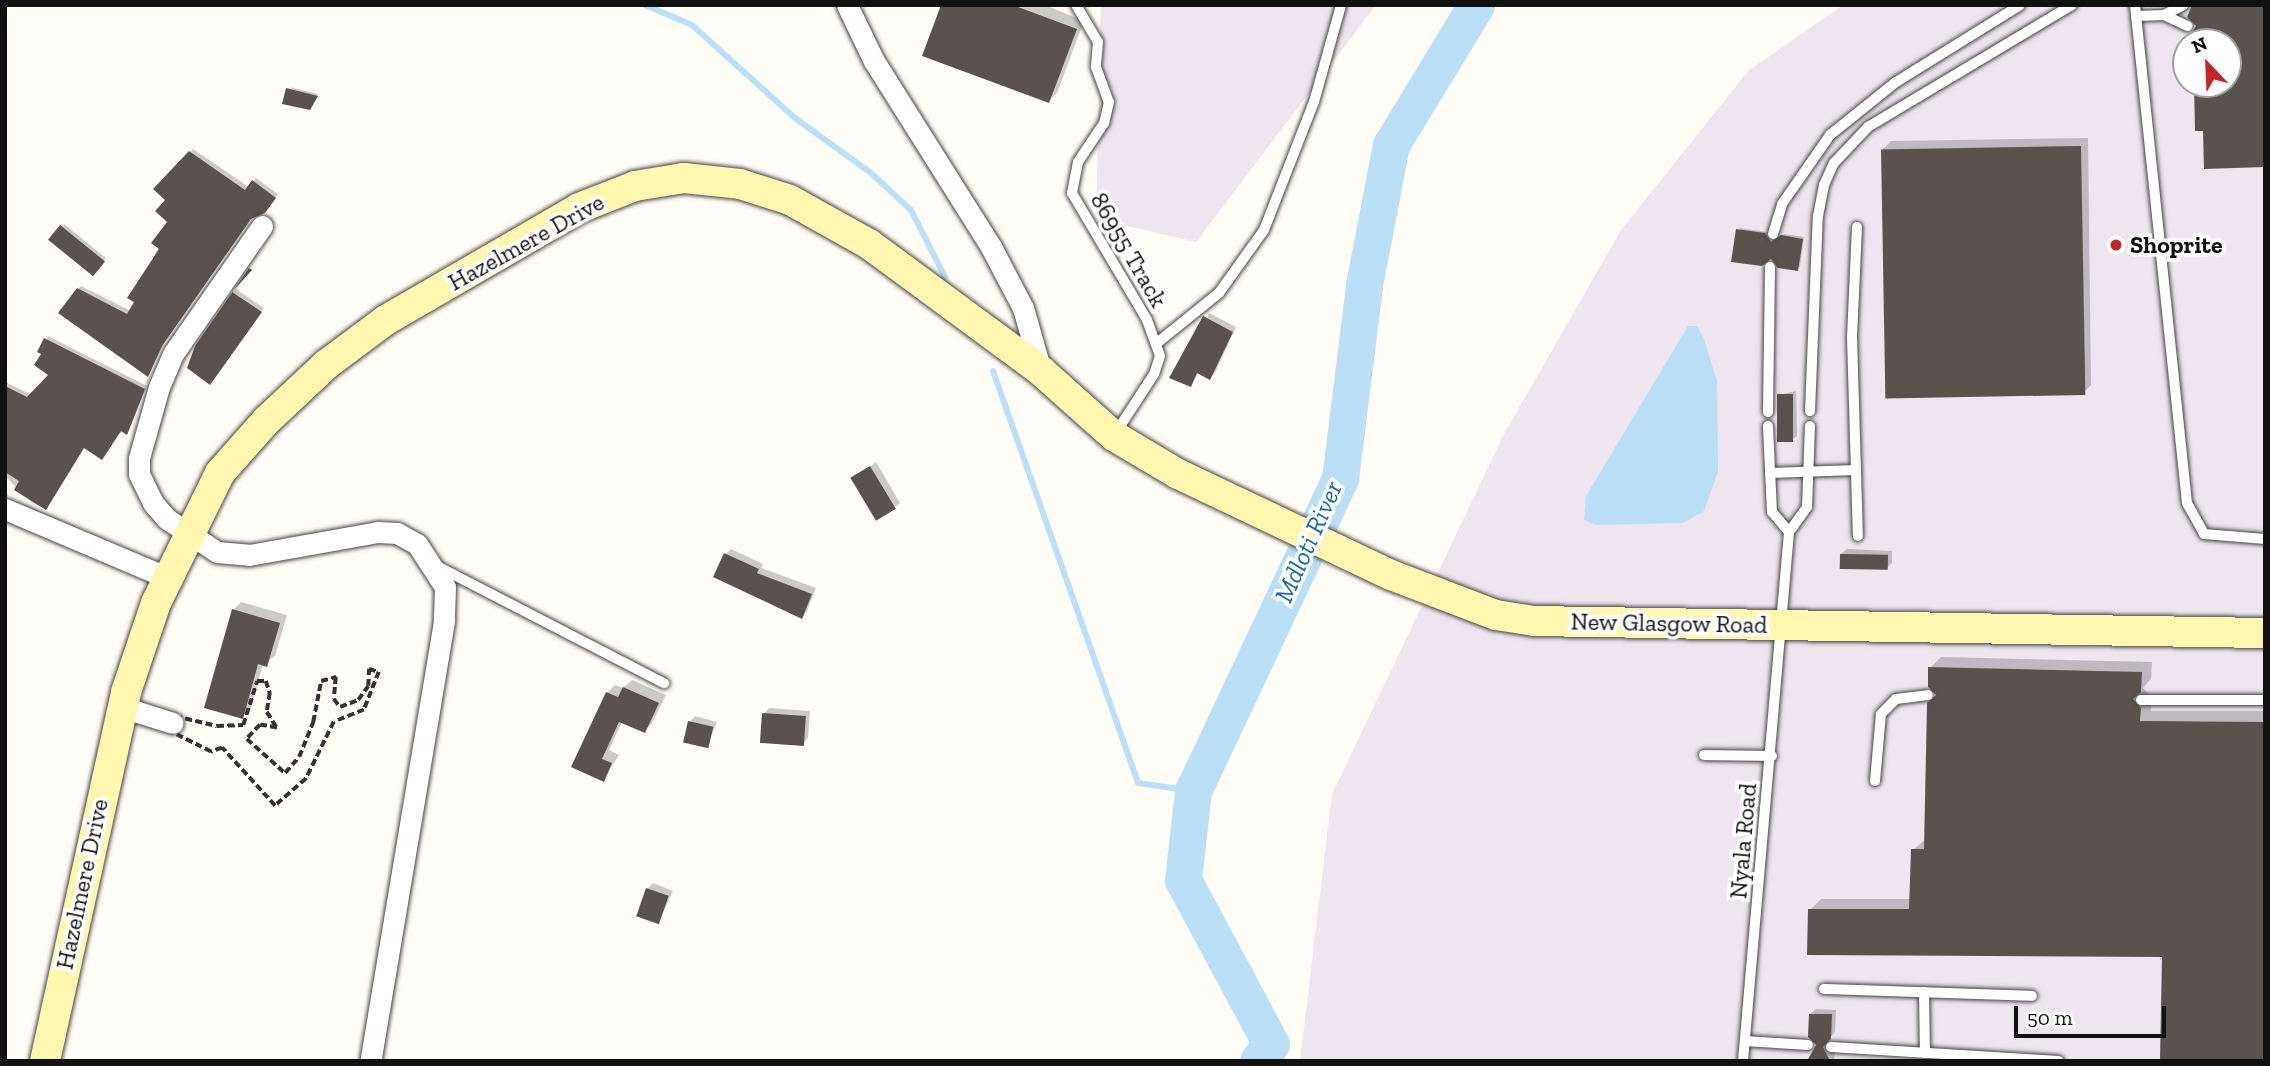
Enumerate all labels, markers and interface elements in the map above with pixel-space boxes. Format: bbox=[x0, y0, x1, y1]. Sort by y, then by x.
north arrow bbox=[2172, 28, 2242, 98]
text: N bbox=[2188, 32, 2211, 58]
street label: Hazelmere Drive bbox=[443, 187, 609, 297]
street label: 86955 Track bbox=[1084, 187, 1174, 313]
place label: Shoprite bbox=[2130, 231, 2222, 259]
marker: Shoprite bbox=[2108, 237, 2124, 253]
water label: Mdloti River bbox=[1268, 477, 1350, 607]
street label: New Glasgow Road bbox=[1570, 607, 1768, 639]
street label: Nyala Road bbox=[1724, 782, 1762, 900]
street label: Hazelmere Drive bbox=[50, 796, 114, 972]
scale bar bbox=[2018, 992, 2170, 1036]
text: 50 m bbox=[2027, 1005, 2073, 1030]

